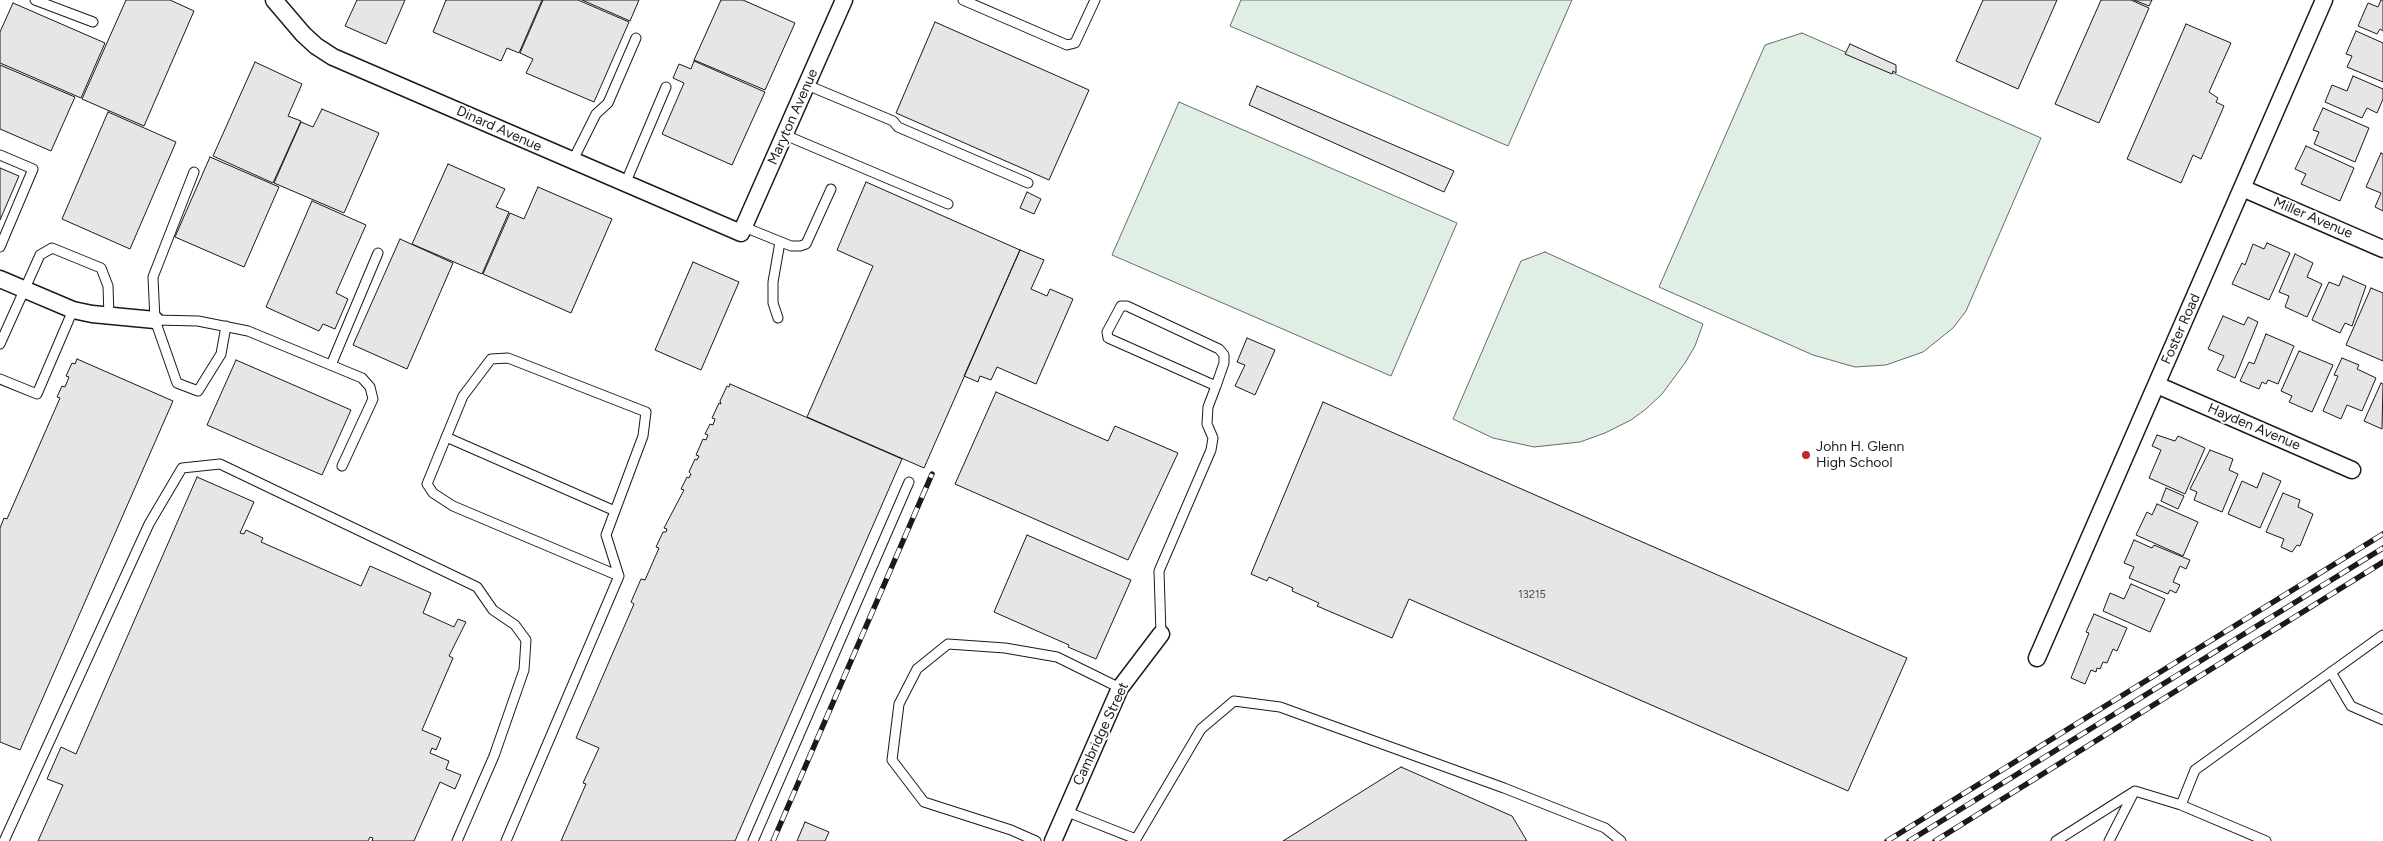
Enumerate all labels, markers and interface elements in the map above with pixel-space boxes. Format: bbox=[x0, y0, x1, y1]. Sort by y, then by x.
street label: Maryton Avenue bbox=[764, 67, 822, 167]
street label: Dinard Avenue bbox=[454, 103, 544, 155]
street label: Miller Avenue bbox=[2271, 194, 2355, 242]
street label: Foster Road bbox=[2158, 291, 2204, 367]
street label: Hayden Avenue bbox=[2205, 400, 2303, 454]
place label: John H. Glenn High School bbox=[1816, 439, 1904, 472]
marker: John H. Glenn High School bbox=[1800, 449, 1812, 461]
house number: 13215 bbox=[1518, 588, 1546, 602]
street label: Cambridge Street bbox=[1070, 680, 1132, 788]

